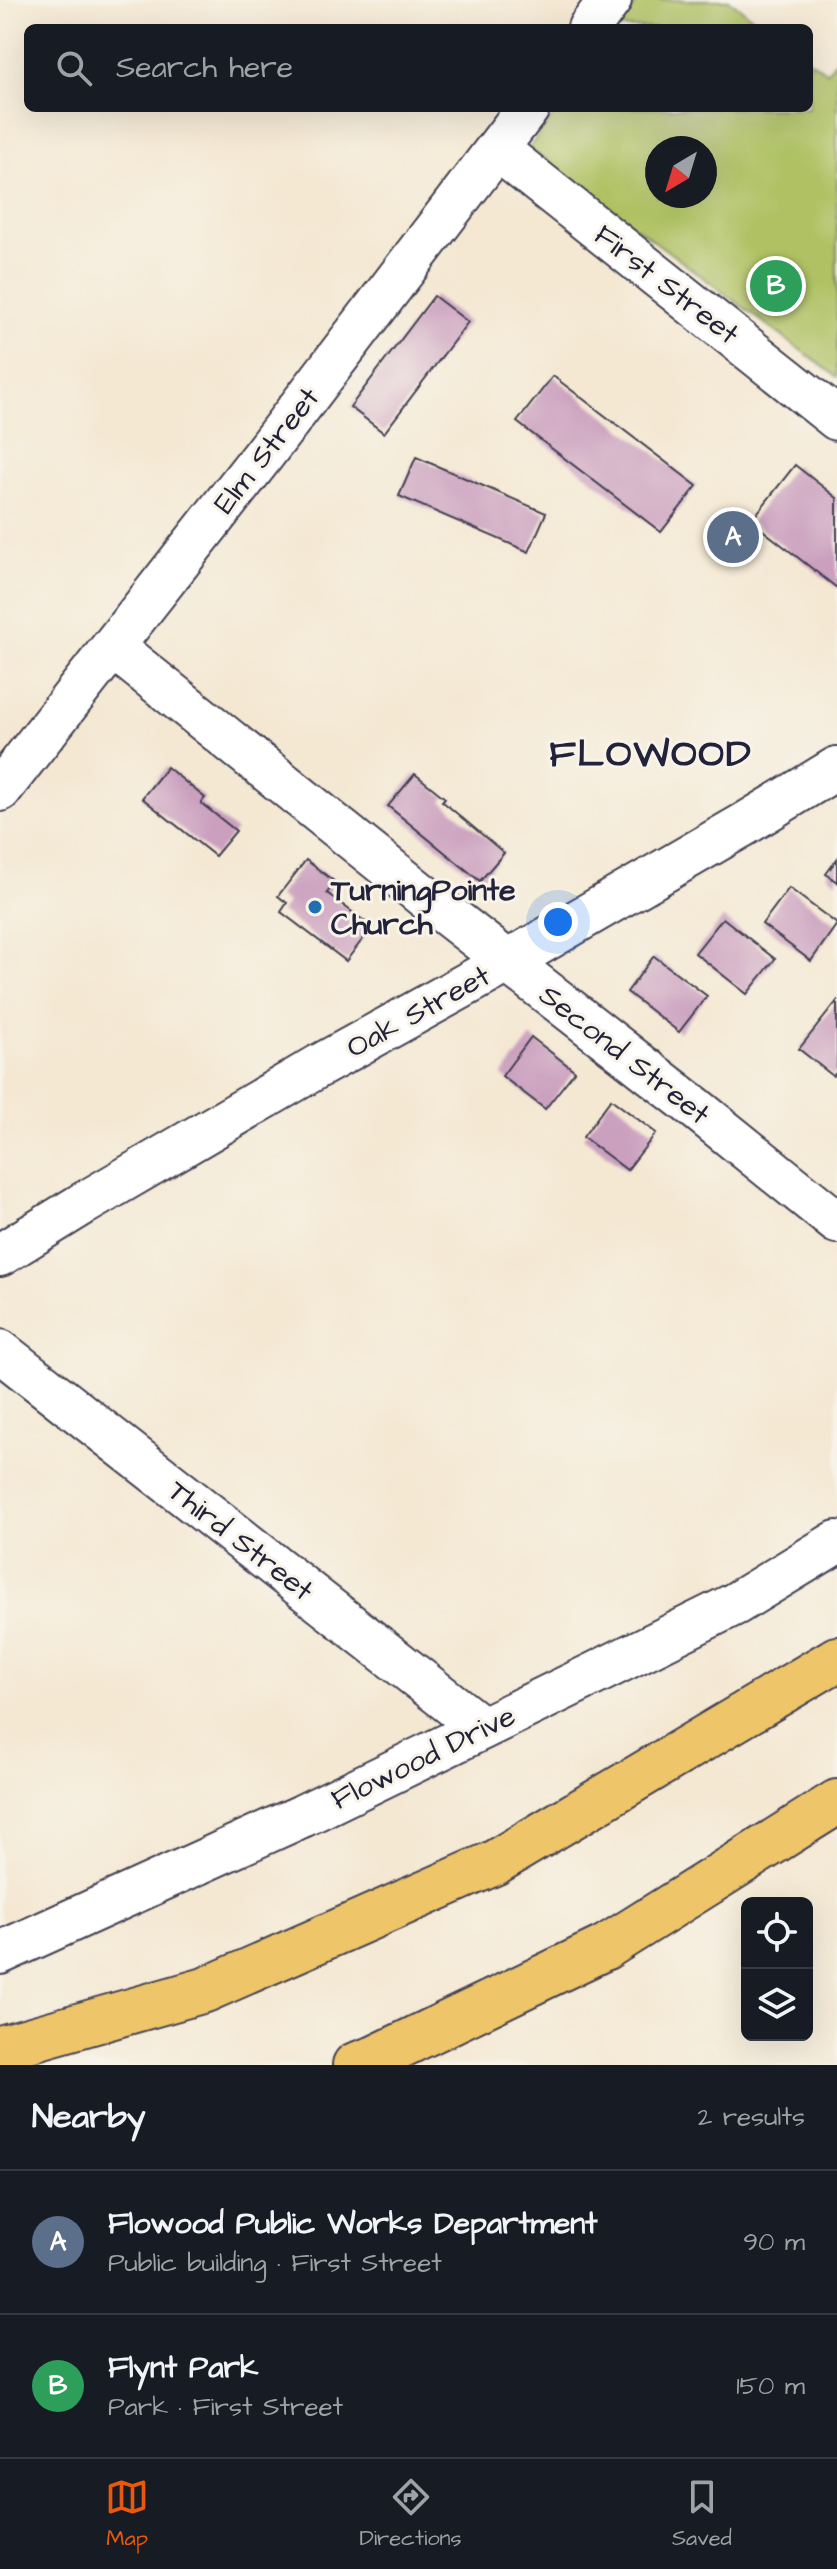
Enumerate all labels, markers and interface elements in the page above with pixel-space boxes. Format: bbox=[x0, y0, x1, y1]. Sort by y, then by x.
search box bbox=[24, 24, 813, 112]
icon: search bbox=[52, 46, 96, 90]
text: Search here bbox=[116, 47, 293, 89]
north arrow bbox=[645, 136, 717, 208]
street label: First Street bbox=[585, 215, 748, 355]
pin: B bbox=[750, 256, 802, 316]
street label: Elm Street bbox=[204, 378, 330, 523]
pin: A bbox=[707, 507, 759, 567]
district label: FLOWOOD bbox=[549, 729, 753, 781]
place label: TurningPointe Church bbox=[330, 870, 515, 946]
marker: TurningPointe Church bbox=[306, 898, 324, 916]
your location bbox=[538, 902, 578, 942]
street label: Oak Street bbox=[339, 955, 498, 1069]
street label: Second Street bbox=[530, 975, 719, 1135]
street label: Third Street bbox=[159, 1470, 322, 1611]
street label: Flowood Drive bbox=[324, 1695, 523, 1821]
map controls bbox=[741, 1897, 813, 2041]
button: locate bbox=[741, 1897, 813, 1969]
button: layers bbox=[741, 1969, 813, 2041]
text: Nearby bbox=[32, 2093, 146, 2141]
text: 2 results bbox=[697, 2099, 805, 2135]
text: Flowood Public Works Department bbox=[108, 2203, 597, 2245]
text: A bbox=[50, 2224, 66, 2260]
text: 90 m bbox=[743, 2224, 805, 2260]
text: Public building · First Street bbox=[108, 2245, 442, 2281]
text: Flynt Park bbox=[108, 2347, 258, 2389]
text: B bbox=[49, 2368, 67, 2404]
text: 150 m bbox=[736, 2368, 805, 2404]
text: Park · First Street bbox=[108, 2389, 343, 2425]
tab: Map bbox=[105, 2475, 149, 2554]
tab: Directions bbox=[359, 2475, 462, 2554]
tab: Saved bbox=[672, 2475, 732, 2554]

